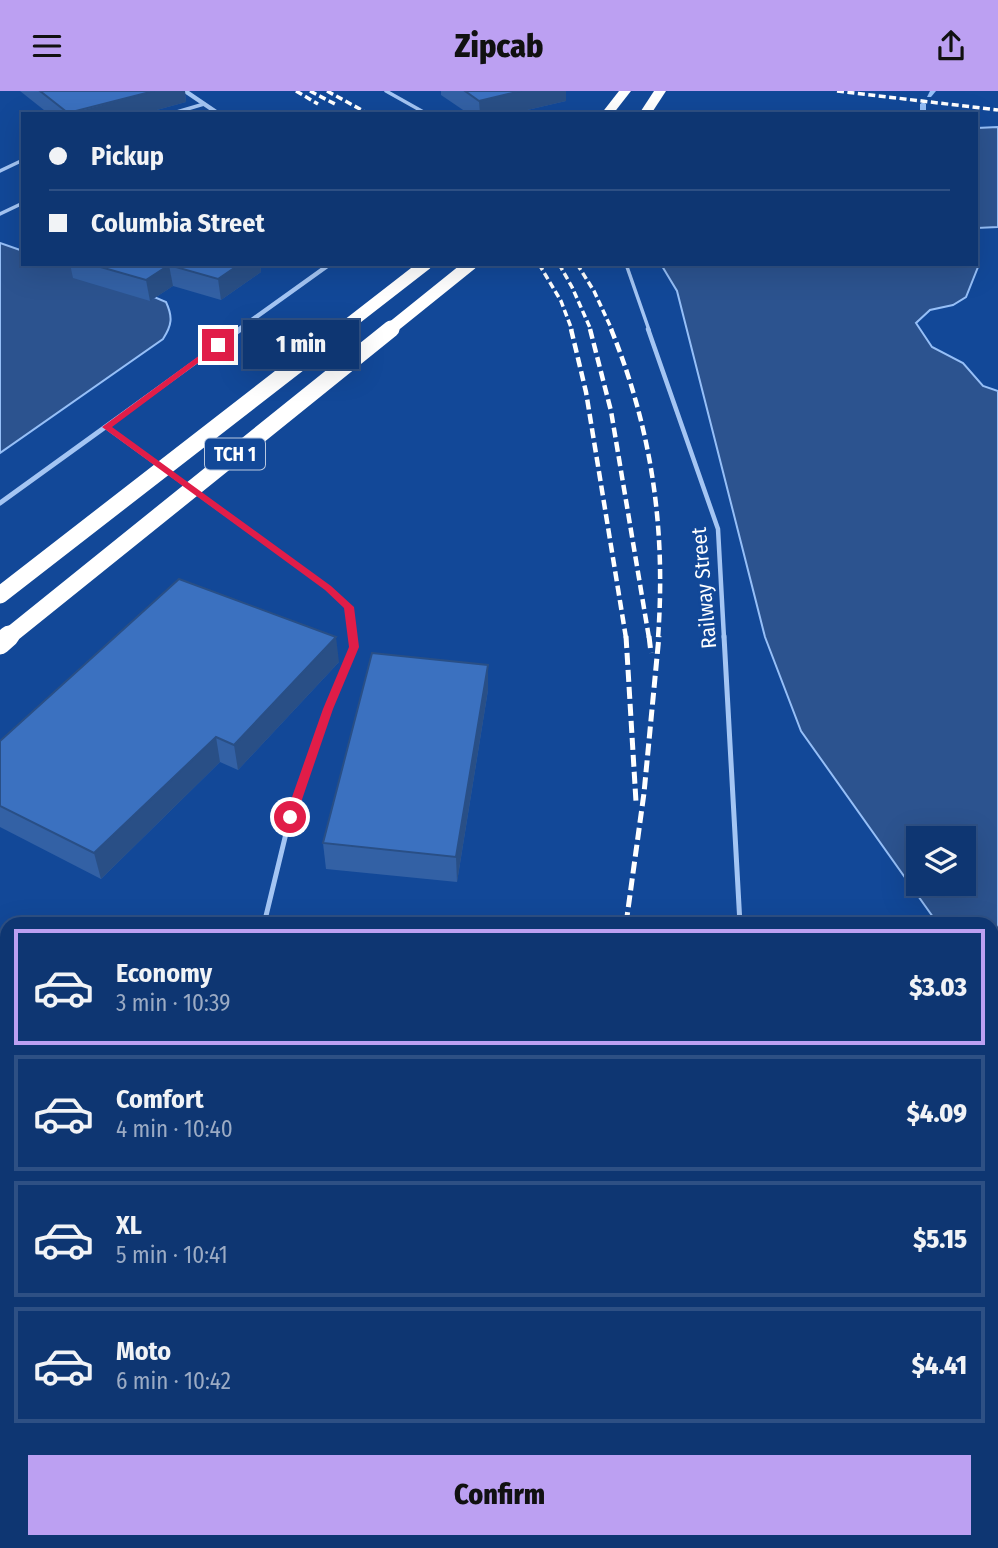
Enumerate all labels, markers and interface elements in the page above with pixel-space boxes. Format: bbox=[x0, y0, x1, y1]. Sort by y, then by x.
icon: menu bbox=[28, 27, 66, 65]
text: Zipcab bbox=[455, 27, 543, 65]
icon: share bbox=[932, 27, 970, 65]
text: Pickup bbox=[91, 141, 164, 172]
text: Columbia Street bbox=[91, 208, 265, 239]
callout: 1 min bbox=[242, 321, 358, 369]
route end bbox=[202, 329, 234, 361]
text: 1 min bbox=[276, 330, 326, 358]
road number: TCH 1 bbox=[205, 439, 265, 469]
street label: Railway Street bbox=[686, 526, 722, 650]
route start bbox=[274, 801, 306, 833]
map controls bbox=[906, 826, 976, 896]
button: layers bbox=[906, 826, 976, 896]
icon: car bbox=[32, 956, 95, 1019]
text: Economy bbox=[116, 958, 212, 989]
text: $3.03 bbox=[909, 972, 967, 1003]
text: 3 min · 10:39 bbox=[116, 989, 230, 1017]
icon: car bbox=[32, 1082, 95, 1145]
text: Comfort bbox=[116, 1084, 204, 1115]
text: $4.09 bbox=[907, 1098, 967, 1129]
text: 4 min · 10:40 bbox=[116, 1115, 233, 1143]
icon: car bbox=[32, 1208, 95, 1271]
text: XL bbox=[116, 1210, 142, 1241]
text: $5.15 bbox=[913, 1224, 967, 1255]
text: 5 min · 10:41 bbox=[116, 1241, 228, 1269]
icon: car bbox=[32, 1334, 95, 1397]
text: Moto bbox=[116, 1336, 171, 1367]
text: $4.41 bbox=[912, 1350, 967, 1381]
text: 6 min · 10:42 bbox=[116, 1367, 231, 1395]
button: Confirm bbox=[28, 1455, 971, 1535]

